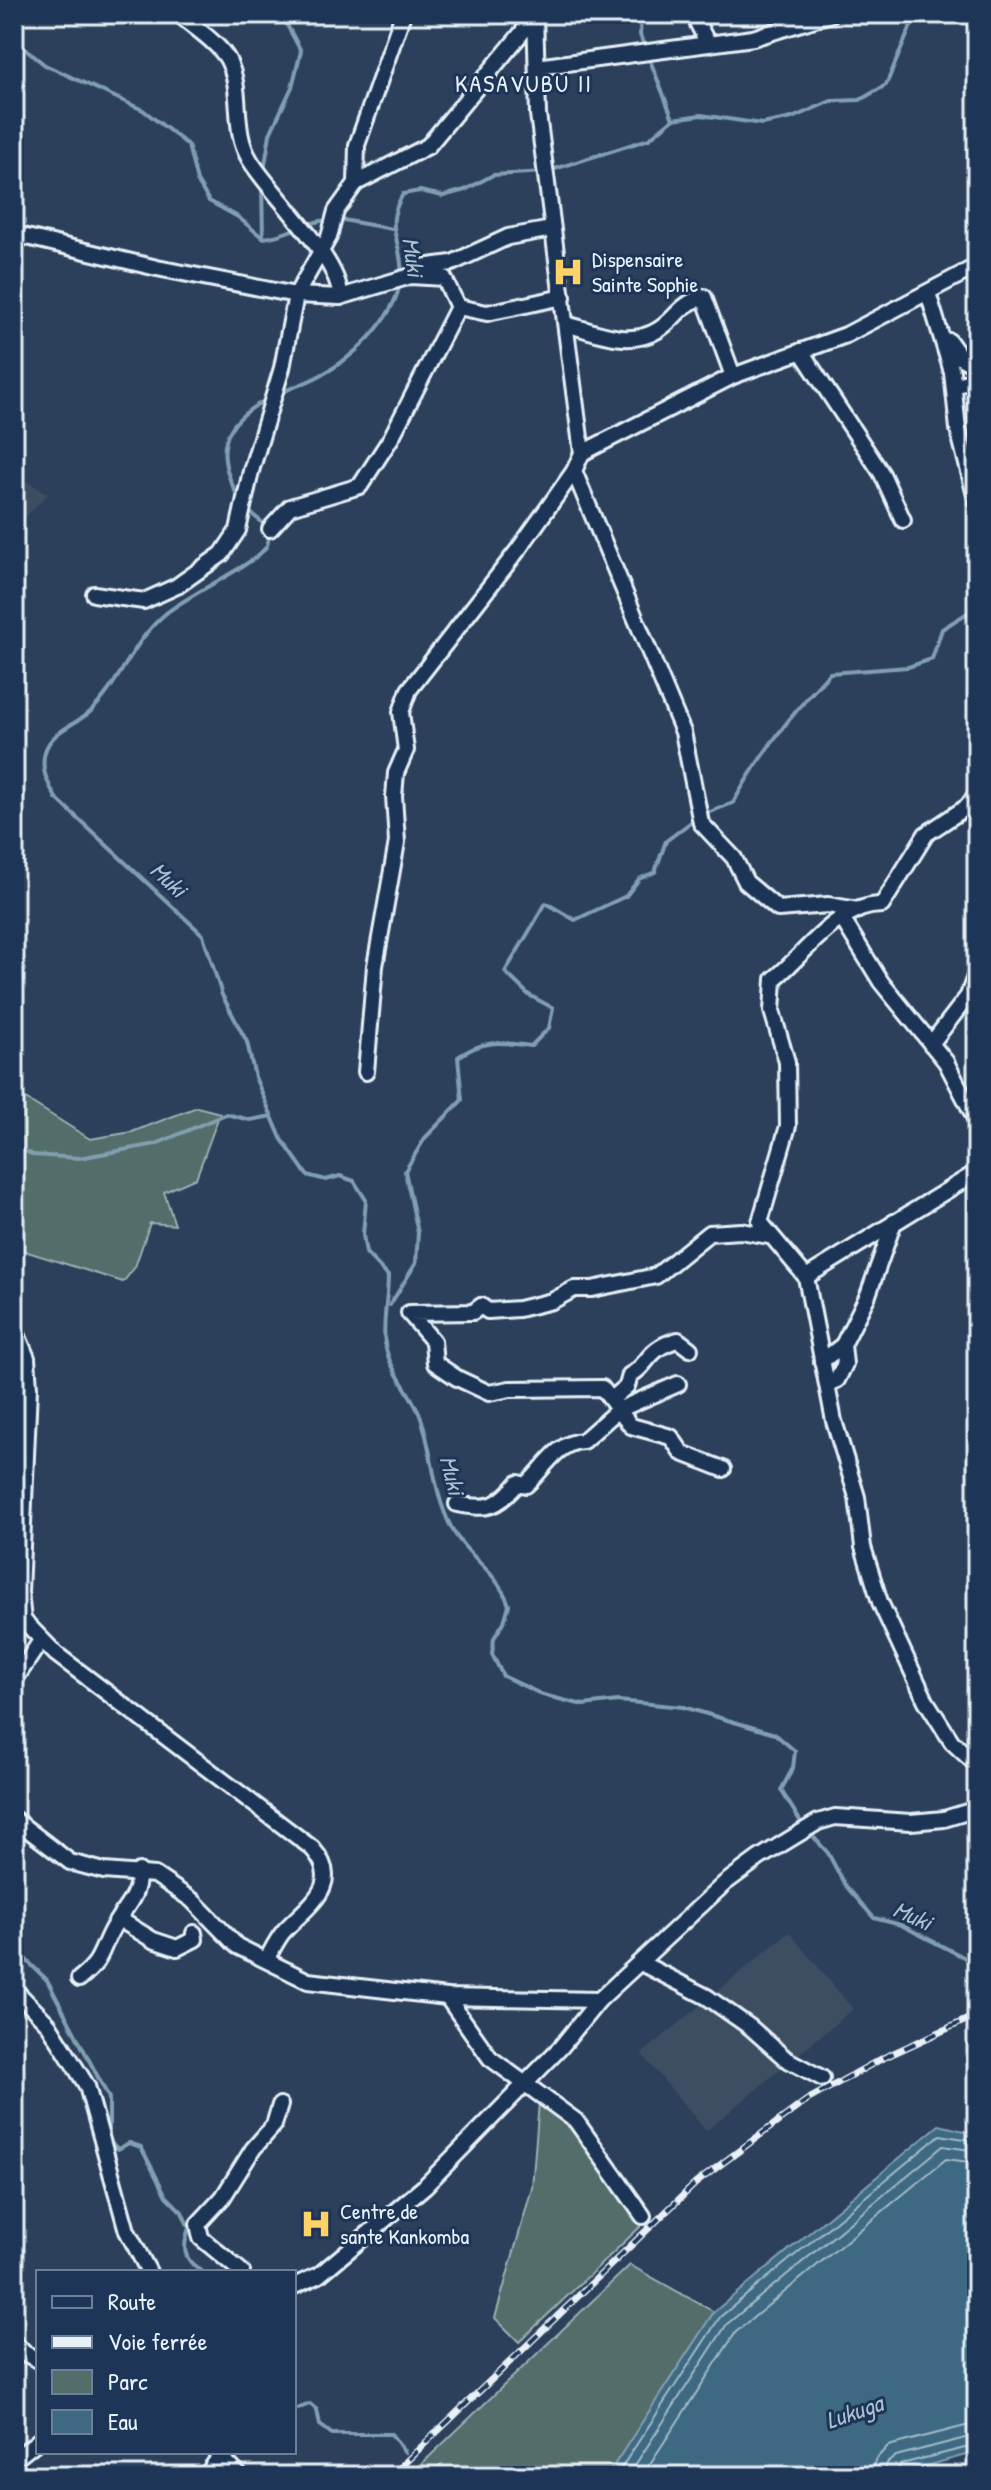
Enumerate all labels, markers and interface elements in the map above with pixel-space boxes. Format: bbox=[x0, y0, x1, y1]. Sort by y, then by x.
district label: KASAVUBU II bbox=[455, 67, 593, 99]
water label: Muki bbox=[395, 235, 433, 281]
place label: Dispensaire Sainte Sophie bbox=[592, 244, 699, 299]
hospital icon: Dispensaire Sainte Sophie bbox=[551, 255, 585, 289]
water label: Muki bbox=[144, 854, 196, 906]
water label: Muki bbox=[433, 1452, 474, 1500]
water label: Muki bbox=[889, 1892, 940, 1939]
place label: Centre de sante Kankomba bbox=[340, 2196, 470, 2251]
hospital icon: Centre de sante Kankomba bbox=[299, 2207, 333, 2241]
legend bbox=[36, 2270, 296, 2454]
text: Route bbox=[108, 2285, 156, 2317]
text: Voie ferrée bbox=[108, 2325, 208, 2357]
text: Parc bbox=[108, 2365, 148, 2397]
water label: Lukuga bbox=[821, 2386, 889, 2437]
text: Eau bbox=[108, 2405, 138, 2437]

